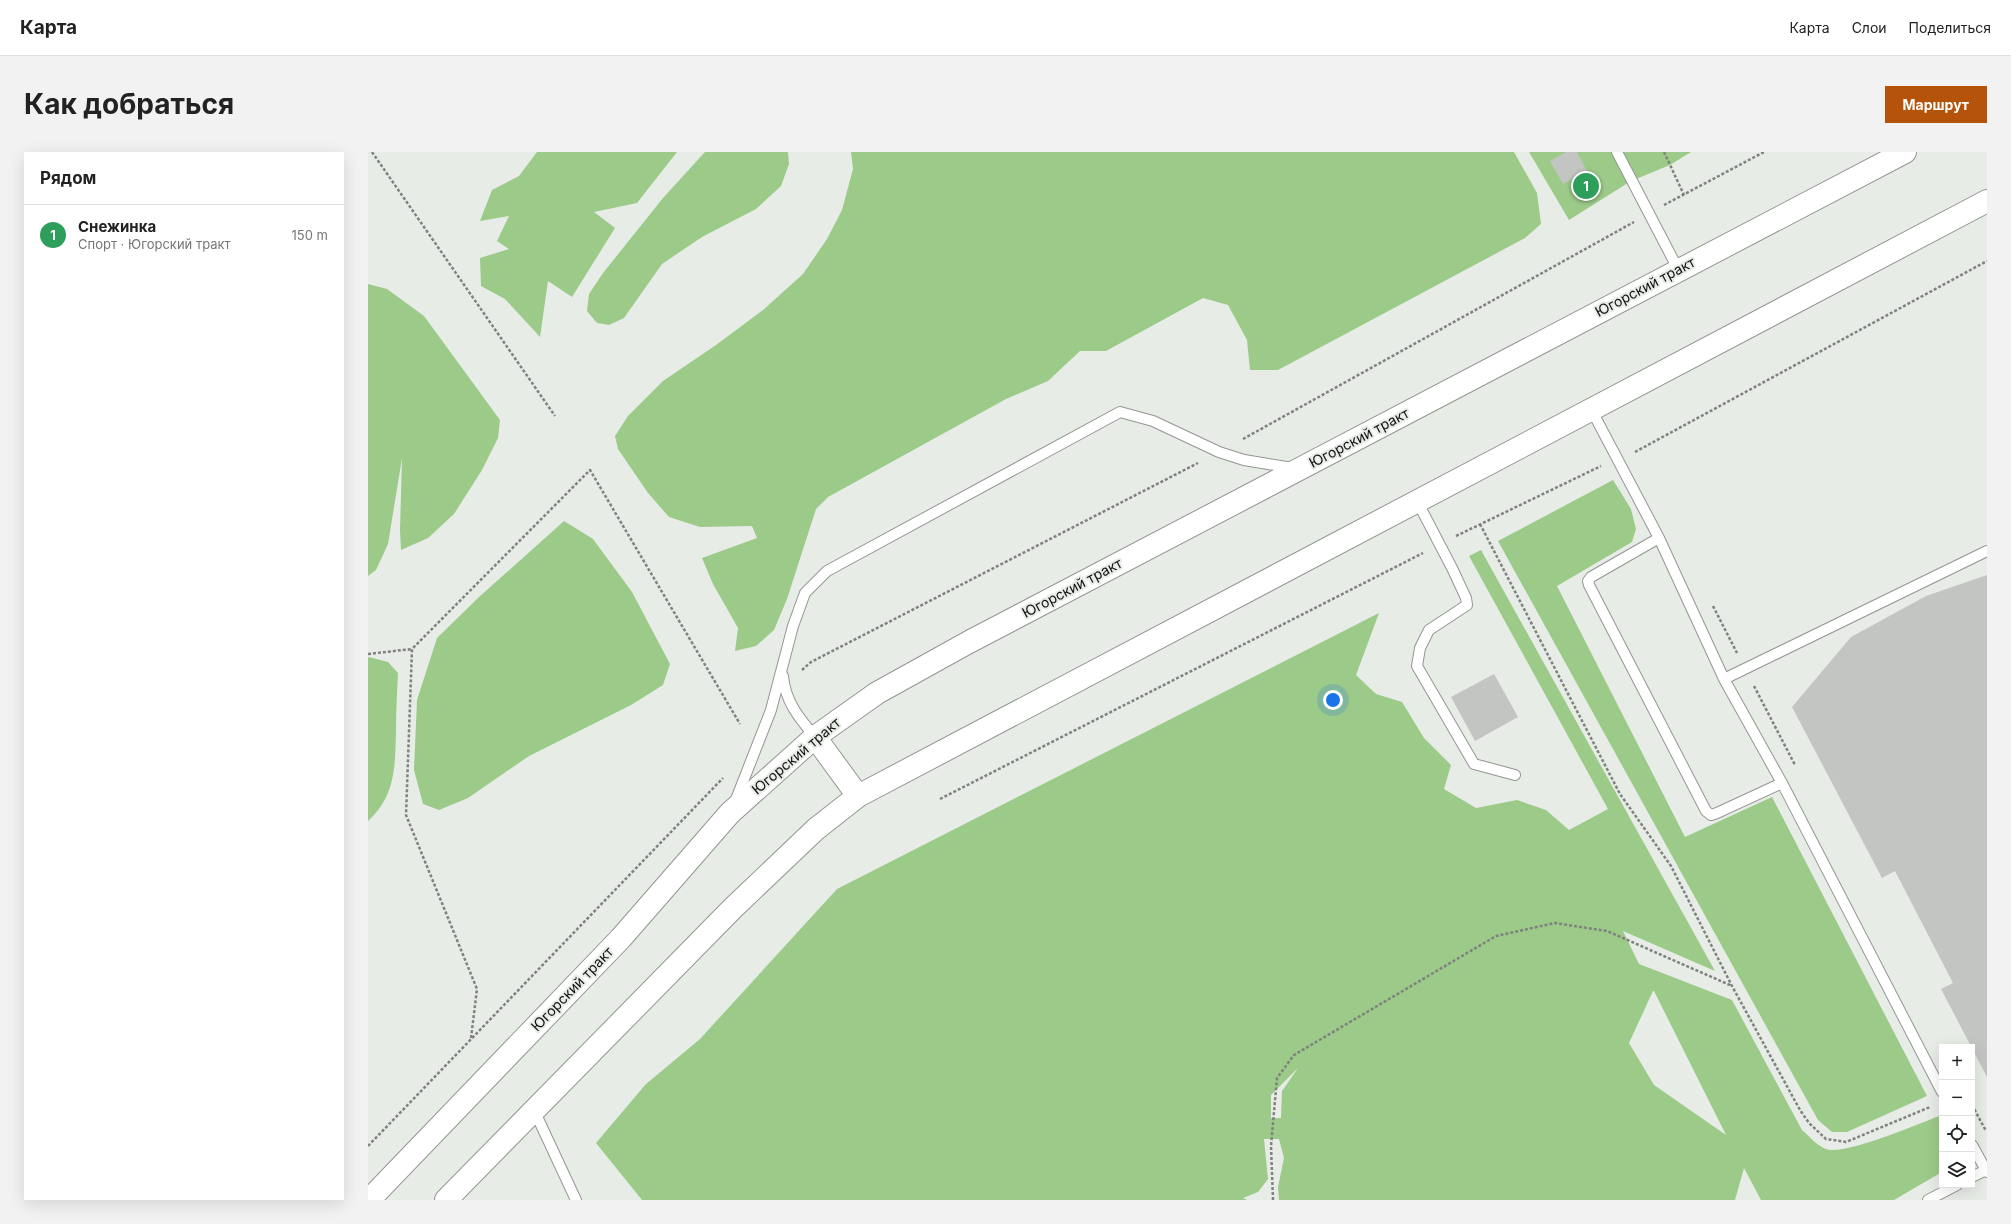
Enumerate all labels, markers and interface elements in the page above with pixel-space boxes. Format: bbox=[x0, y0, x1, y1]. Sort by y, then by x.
text: Карта bbox=[20, 16, 77, 39]
text: Карта bbox=[1789, 19, 1830, 36]
text: Слои bbox=[1852, 19, 1887, 36]
text: Поделиться bbox=[1909, 19, 1991, 36]
button: Маршрут bbox=[1885, 86, 1987, 123]
text: Как добраться bbox=[24, 87, 234, 121]
text: Рядом bbox=[40, 168, 96, 188]
pin: 1 bbox=[1573, 171, 1599, 201]
text: Снежинка bbox=[78, 217, 156, 236]
text: 1 bbox=[50, 227, 56, 243]
text: 150 m bbox=[292, 227, 328, 243]
text: Спорт · Югорский тракт bbox=[78, 236, 231, 252]
street label: Югорский тракт bbox=[1592, 253, 1698, 320]
street label: Югорский тракт bbox=[1306, 404, 1412, 471]
street label: Югорский тракт bbox=[1019, 554, 1125, 621]
your location bbox=[1323, 690, 1343, 710]
street label: Югорский тракт bbox=[748, 713, 844, 798]
street label: Югорский тракт bbox=[527, 943, 616, 1034]
map controls bbox=[1939, 1044, 1975, 1188]
button: + bbox=[1939, 1044, 1975, 1080]
button: − bbox=[1939, 1080, 1975, 1116]
button: locate bbox=[1939, 1116, 1975, 1152]
button: layers bbox=[1939, 1152, 1975, 1188]

